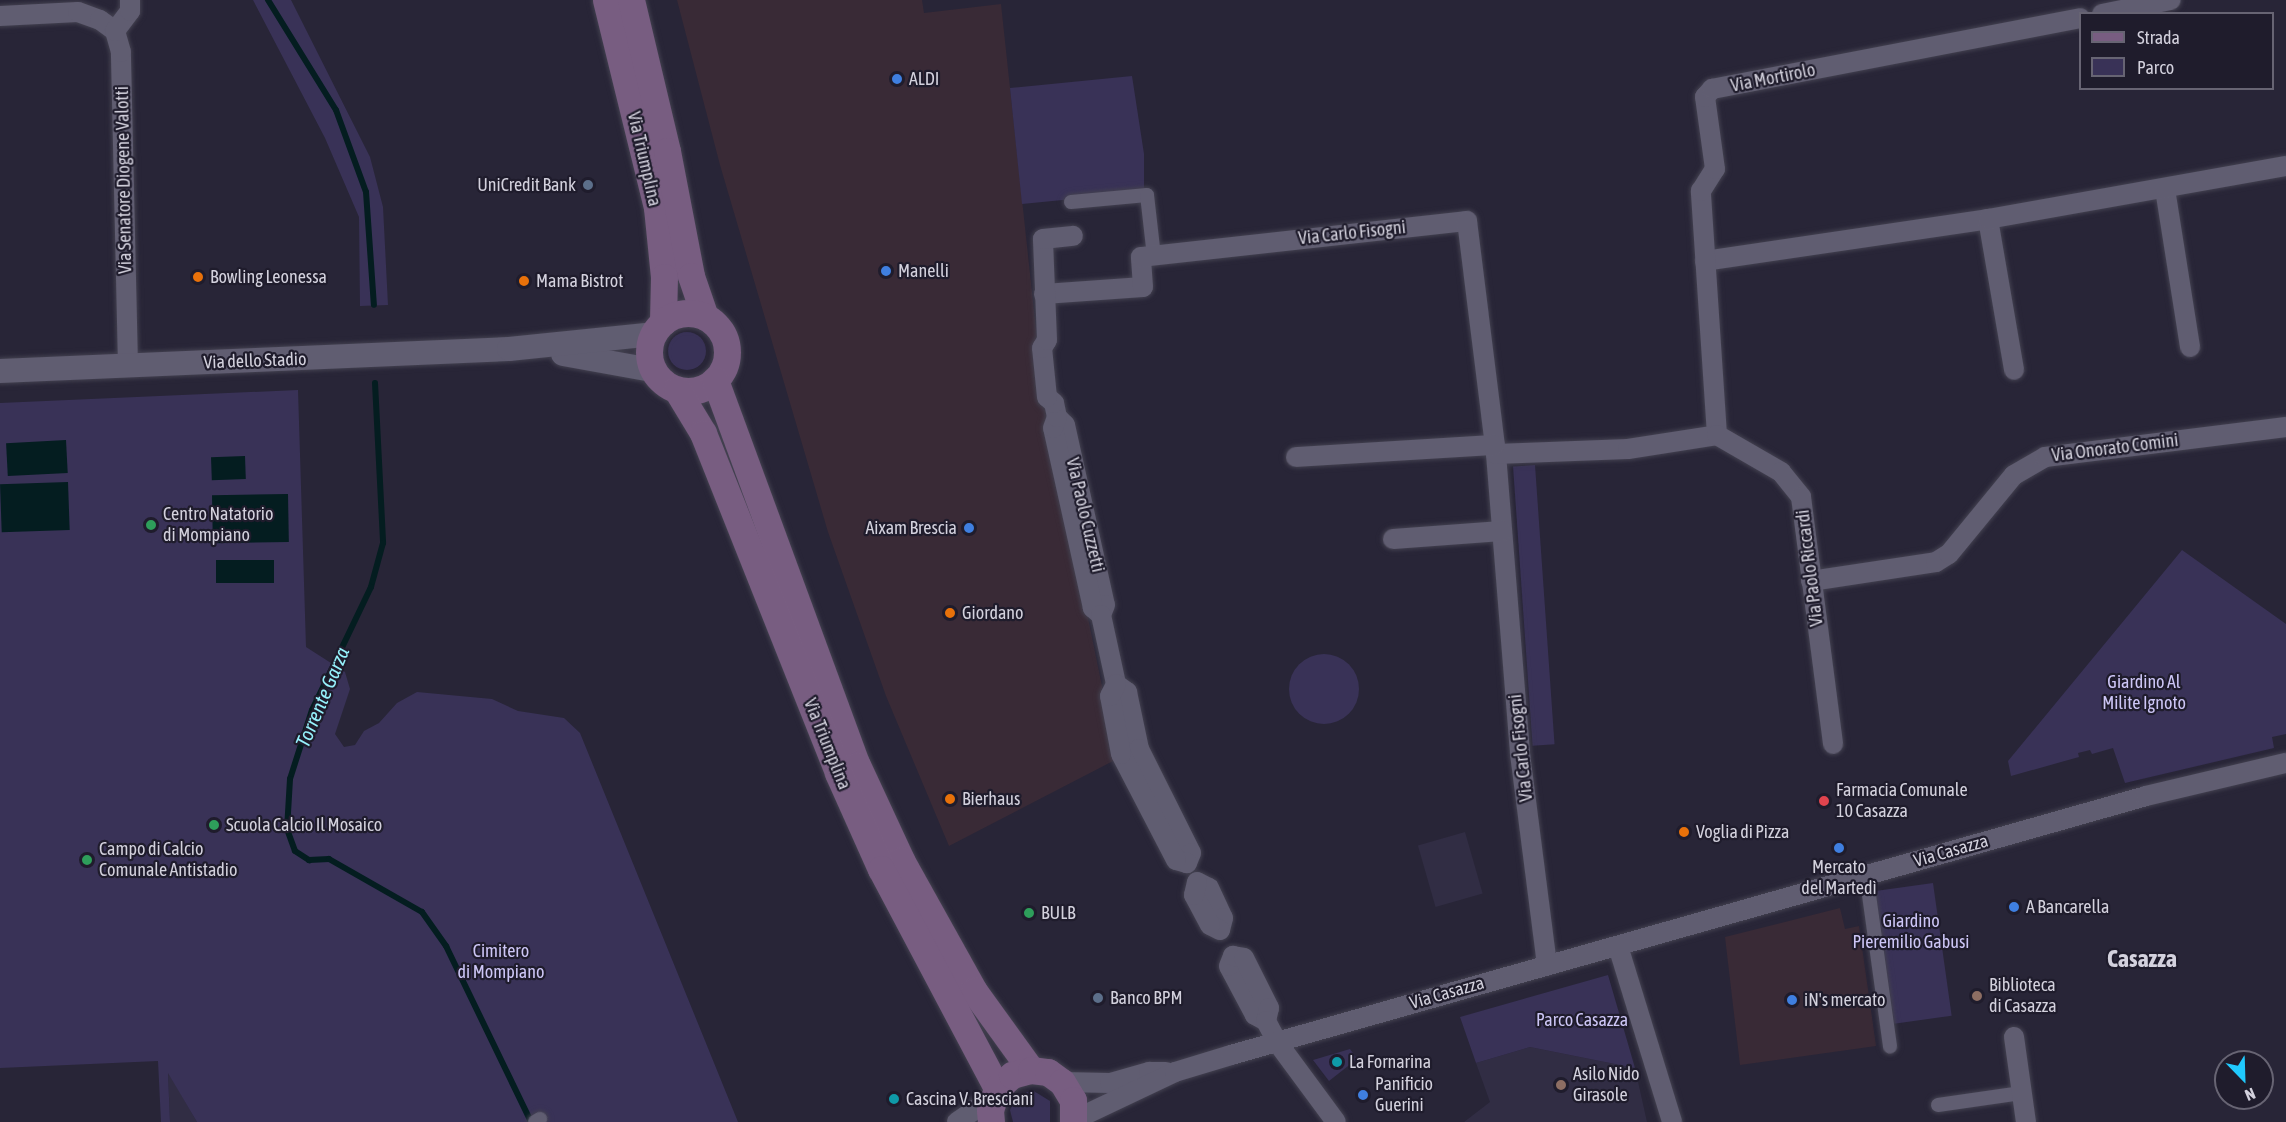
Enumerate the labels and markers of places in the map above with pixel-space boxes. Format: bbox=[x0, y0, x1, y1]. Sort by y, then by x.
place label: ALDI bbox=[909, 68, 939, 90]
marker: ALDI bbox=[890, 72, 904, 86]
place label: UniCredit Bank bbox=[477, 174, 576, 196]
marker: UniCredit Bank bbox=[581, 178, 595, 192]
place label: Manelli bbox=[898, 260, 949, 282]
marker: Manelli bbox=[879, 264, 893, 278]
place label: Bowling Leonessa bbox=[210, 266, 327, 288]
marker: Bowling Leonessa bbox=[191, 270, 205, 284]
place label: Mama Bistrot bbox=[536, 270, 623, 292]
marker: Mama Bistrot bbox=[517, 274, 531, 288]
place label: Centro Natatorio di Mompiano bbox=[163, 504, 273, 546]
place label: Aixam Brescia bbox=[865, 517, 957, 539]
marker: Centro Natatorio di Mompiano bbox=[144, 518, 158, 532]
marker: Aixam Brescia bbox=[962, 521, 976, 535]
place label: Giordano bbox=[962, 602, 1024, 624]
marker: Giordano bbox=[943, 606, 957, 620]
place label: Farmacia Comunale 10 Casazza bbox=[1836, 780, 1968, 822]
place label: Bierhaus bbox=[962, 788, 1020, 810]
marker: Bierhaus bbox=[943, 792, 957, 806]
marker: Farmacia Comunale 10 Casazza bbox=[1817, 794, 1831, 808]
place label: Scuola Calcio Il Mosaico bbox=[226, 814, 382, 836]
marker: Scuola Calcio Il Mosaico bbox=[207, 818, 221, 832]
place label: Voglia di Pizza bbox=[1696, 821, 1789, 843]
marker: Voglia di Pizza bbox=[1677, 825, 1691, 839]
place label: Campo di Calcio Comunale Antistadio bbox=[99, 839, 237, 882]
marker: Mercato del Martedì bbox=[1832, 841, 1846, 855]
marker: Campo di Calcio Comunale Antistadio bbox=[80, 853, 94, 867]
place label: Mercato del Martedì bbox=[1801, 857, 1877, 900]
place label: A Bancarella bbox=[2026, 896, 2109, 918]
marker: A Bancarella bbox=[2007, 900, 2021, 914]
place label: BULB bbox=[1041, 902, 1076, 924]
marker: BULB bbox=[1022, 906, 1036, 920]
place label: Biblioteca di Casazza bbox=[1989, 975, 2057, 1018]
place label: Banco BPM bbox=[1110, 987, 1183, 1009]
place label: iN's mercato bbox=[1804, 989, 1885, 1011]
marker: Biblioteca di Casazza bbox=[1970, 989, 1984, 1003]
marker: Banco BPM bbox=[1091, 991, 1105, 1005]
marker: iN's mercato bbox=[1785, 993, 1799, 1007]
place label: La Fornarina bbox=[1349, 1051, 1431, 1073]
marker: La Fornarina bbox=[1330, 1055, 1344, 1069]
place label: Asilo Nido Girasole bbox=[1573, 1064, 1640, 1106]
place label: Panificio Guerini bbox=[1375, 1074, 1433, 1116]
marker: Asilo Nido Girasole bbox=[1554, 1078, 1568, 1092]
place label: Cascina V. Bresciani bbox=[906, 1088, 1033, 1110]
marker: Panificio Guerini bbox=[1356, 1088, 1370, 1102]
marker: Cascina V. Bresciani bbox=[887, 1092, 901, 1106]

